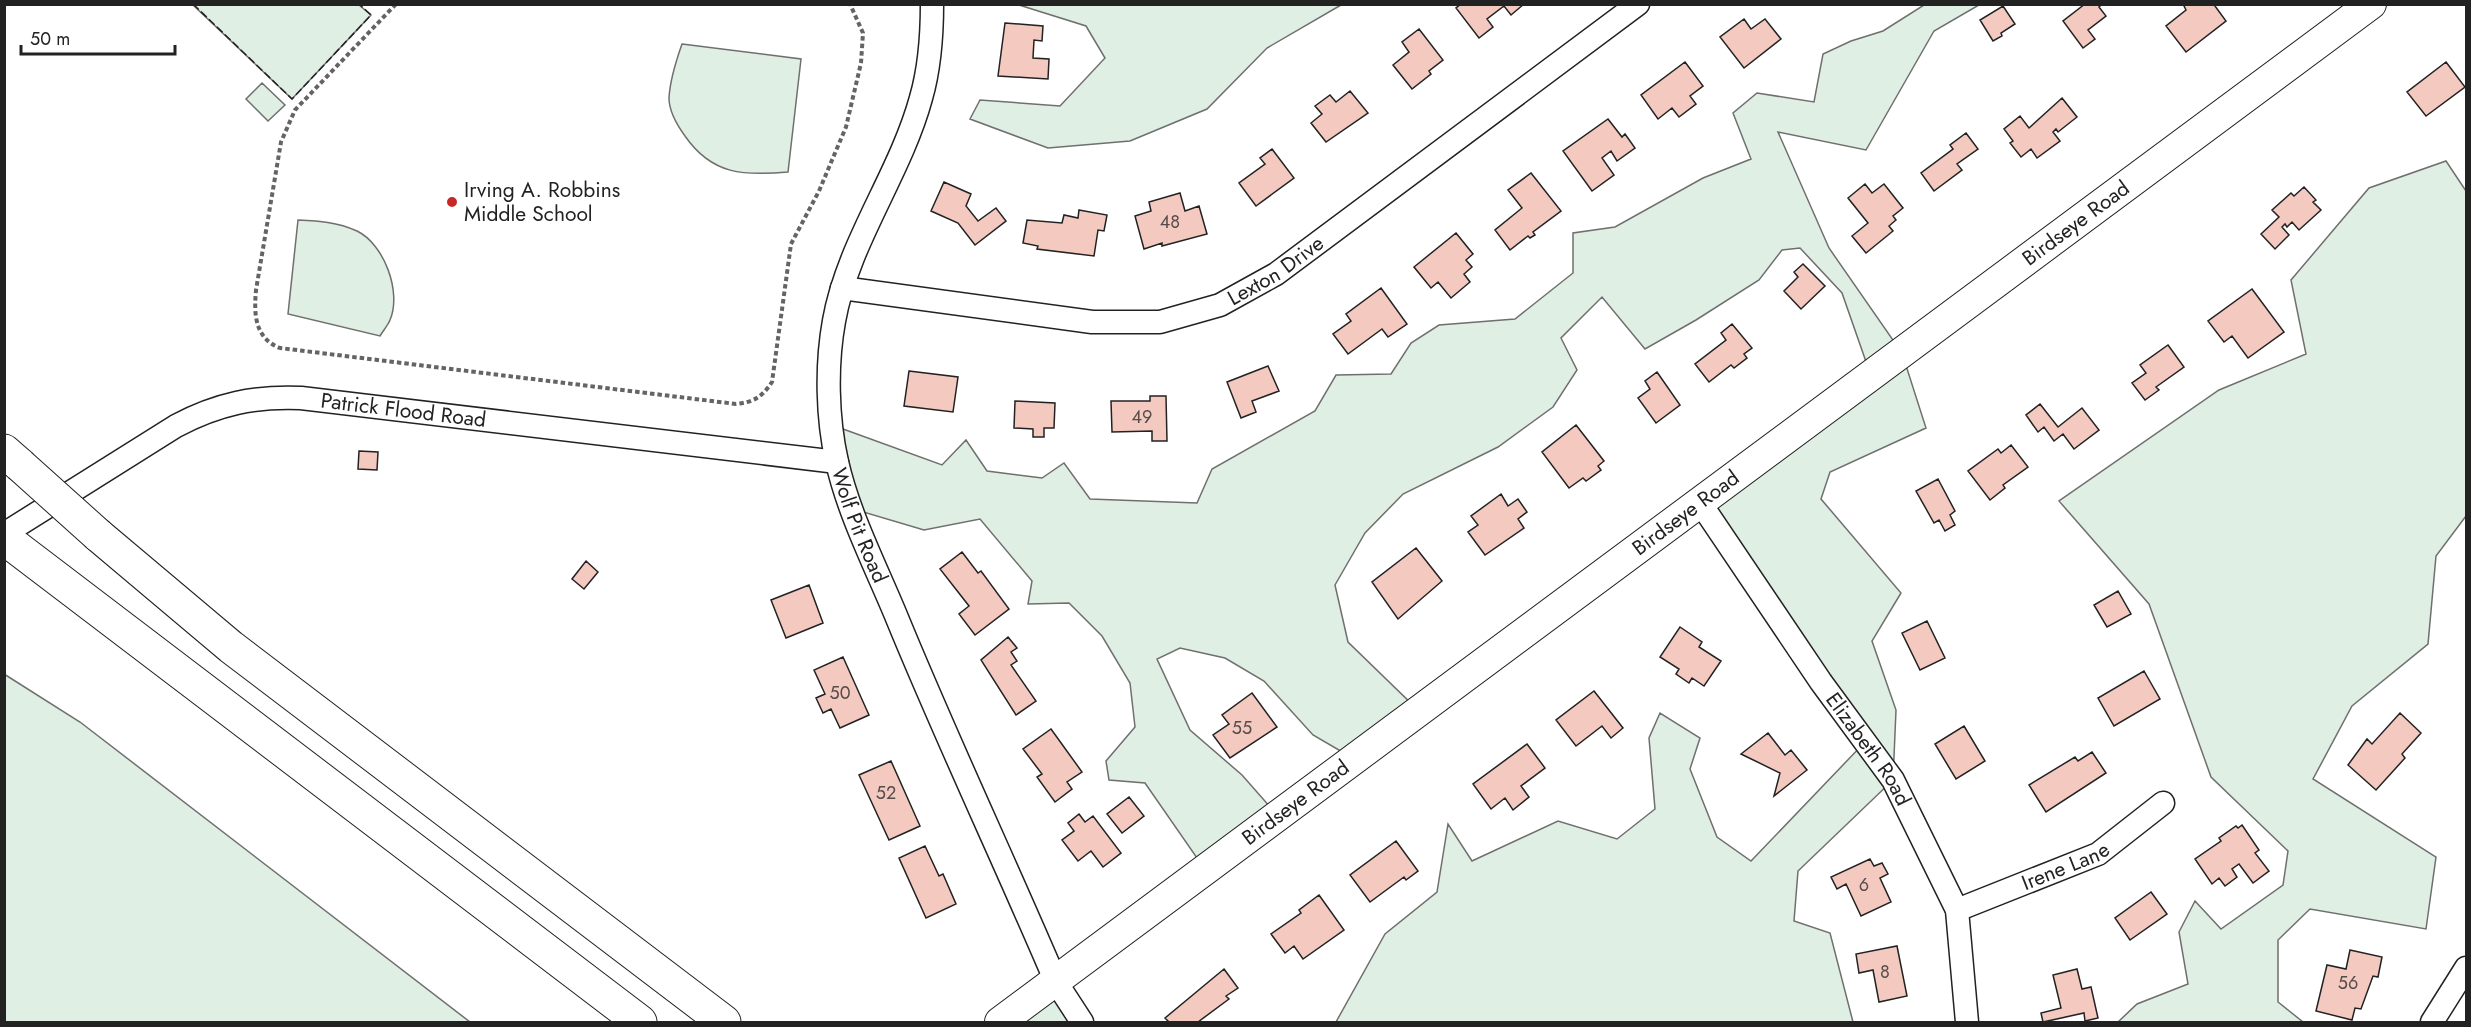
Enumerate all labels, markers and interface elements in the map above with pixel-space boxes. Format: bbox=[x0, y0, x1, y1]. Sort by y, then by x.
scale bar bbox=[21, 18, 176, 56]
text: 50 m bbox=[30, 26, 70, 52]
street label: Birdseye Road bbox=[2016, 173, 2136, 273]
place label: Irving A. Robbins Middle School bbox=[464, 175, 620, 229]
marker: Irving A. Robbins Middle School bbox=[445, 195, 459, 209]
house number: 48 bbox=[1160, 209, 1180, 235]
street label: Lexton Drive bbox=[1222, 228, 1330, 313]
street label: Patrick Flood Road bbox=[319, 385, 488, 435]
house number: 49 bbox=[1132, 404, 1152, 430]
street label: Birdseye Road bbox=[1626, 463, 1745, 563]
street label: Wolf Pit Road bbox=[824, 464, 895, 588]
house number: 50 bbox=[830, 680, 851, 706]
street label: Elizabeth Road bbox=[1819, 686, 1918, 811]
house number: 55 bbox=[1232, 715, 1252, 741]
street label: Birdseye Road bbox=[1236, 753, 1355, 852]
house number: 52 bbox=[876, 780, 896, 806]
street label: Irene Lane bbox=[2017, 835, 2116, 898]
house number: 6 bbox=[1859, 872, 1869, 898]
house number: 8 bbox=[1880, 959, 1890, 985]
house number: 56 bbox=[2338, 970, 2358, 996]

